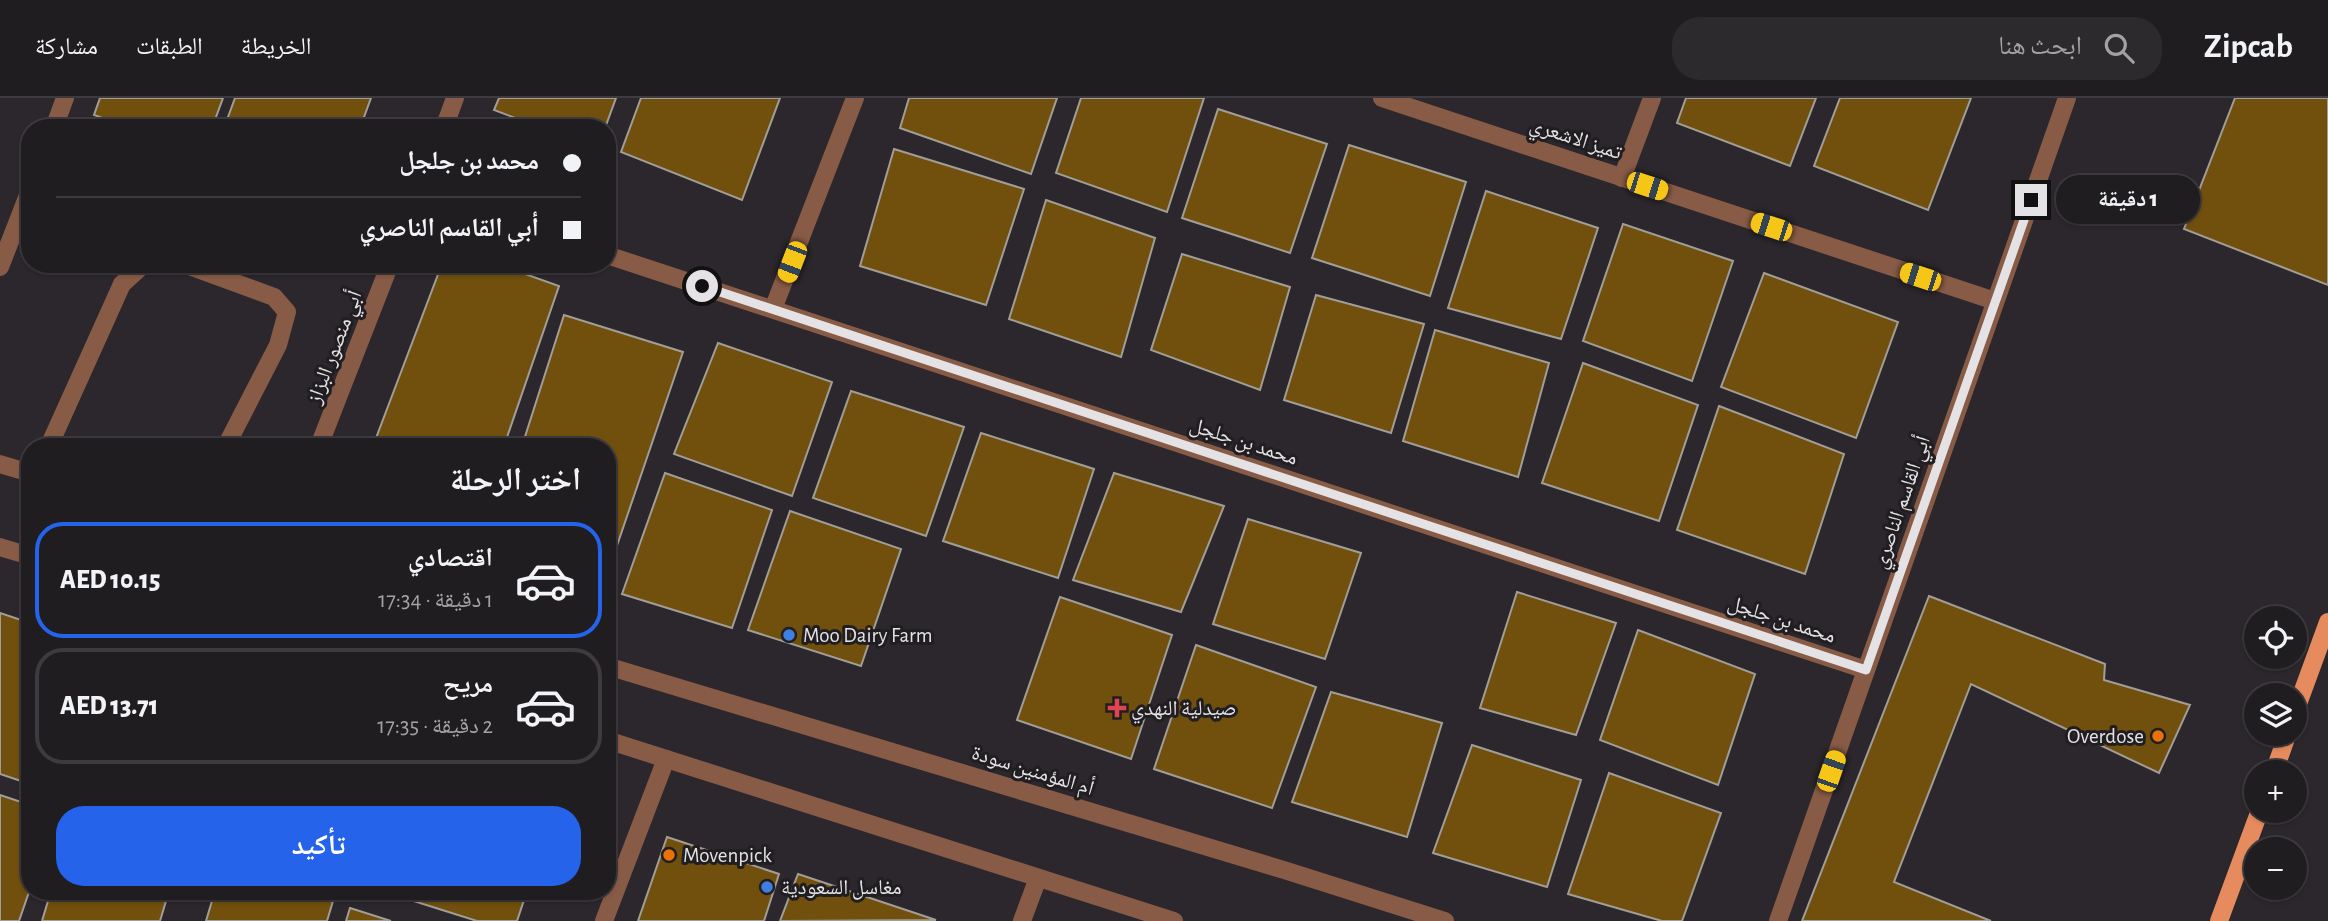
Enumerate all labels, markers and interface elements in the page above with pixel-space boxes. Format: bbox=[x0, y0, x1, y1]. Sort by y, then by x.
search box bbox=[1672, 17, 2162, 80]
icon: search bbox=[2100, 29, 2138, 67]
text: Zipcab bbox=[2204, 31, 2293, 64]
text: ابحث هنا bbox=[1998, 33, 2082, 59]
text: مشاركة bbox=[35, 35, 98, 59]
text: الطبقات bbox=[136, 35, 203, 59]
text: الخريطة bbox=[241, 35, 311, 59]
street label: تميز الاشعري bbox=[1526, 114, 1624, 168]
text: محمد بن جلجل bbox=[399, 148, 539, 174]
car bbox=[1624, 170, 1671, 202]
callout: 1 دقيقة bbox=[2056, 176, 2199, 224]
route end bbox=[2015, 184, 2047, 216]
text: 1 دقيقة bbox=[2098, 188, 2158, 211]
car bbox=[1748, 211, 1795, 243]
text: أبي القاسم الناصري bbox=[359, 215, 539, 241]
car bbox=[775, 239, 810, 285]
car bbox=[1897, 261, 1944, 293]
route start bbox=[686, 270, 718, 302]
street label: أبي منصور البزاز bbox=[300, 287, 371, 409]
street label: محمد بن جلجل bbox=[1187, 414, 1300, 471]
street label: أبي القاسم الناصري bbox=[1866, 432, 1939, 573]
text: اختر الرحلة bbox=[450, 464, 581, 496]
text: اقتصادي bbox=[408, 545, 493, 571]
icon: car bbox=[514, 549, 577, 612]
text: AED 10.15 bbox=[60, 567, 160, 593]
text: 1 دقيقة · 17:34 bbox=[378, 589, 493, 612]
street label: محمد بن جلجل bbox=[1725, 592, 1838, 649]
map controls bbox=[2244, 606, 2307, 900]
button: locate bbox=[2244, 606, 2307, 669]
place label: Moo Dairy Farm bbox=[803, 625, 933, 646]
marker: Moo Dairy Farm bbox=[781, 627, 797, 643]
text: مريح bbox=[443, 671, 493, 697]
icon: car bbox=[514, 675, 577, 738]
button: layers bbox=[2244, 683, 2307, 746]
text: AED 13.71 bbox=[60, 693, 158, 719]
place label: صيدلية النهدي bbox=[1131, 698, 1237, 724]
marker: صيدلية النهدي bbox=[1109, 700, 1125, 716]
text: 2 دقيقة · 17:35 bbox=[377, 715, 493, 738]
place label: Overdose bbox=[2067, 726, 2144, 747]
marker: Overdose bbox=[2150, 728, 2166, 744]
street label: أم المؤمنين سودة bbox=[968, 739, 1097, 802]
car bbox=[1815, 748, 1848, 794]
button: + bbox=[2244, 760, 2307, 823]
button: تأكيد bbox=[56, 806, 581, 886]
button: − bbox=[2244, 837, 2307, 900]
place label: Movenpick bbox=[683, 845, 772, 866]
marker: Movenpick bbox=[661, 847, 677, 863]
place label: مغاسل السعودية bbox=[781, 877, 902, 900]
marker: مغاسل السعودية bbox=[759, 879, 775, 895]

